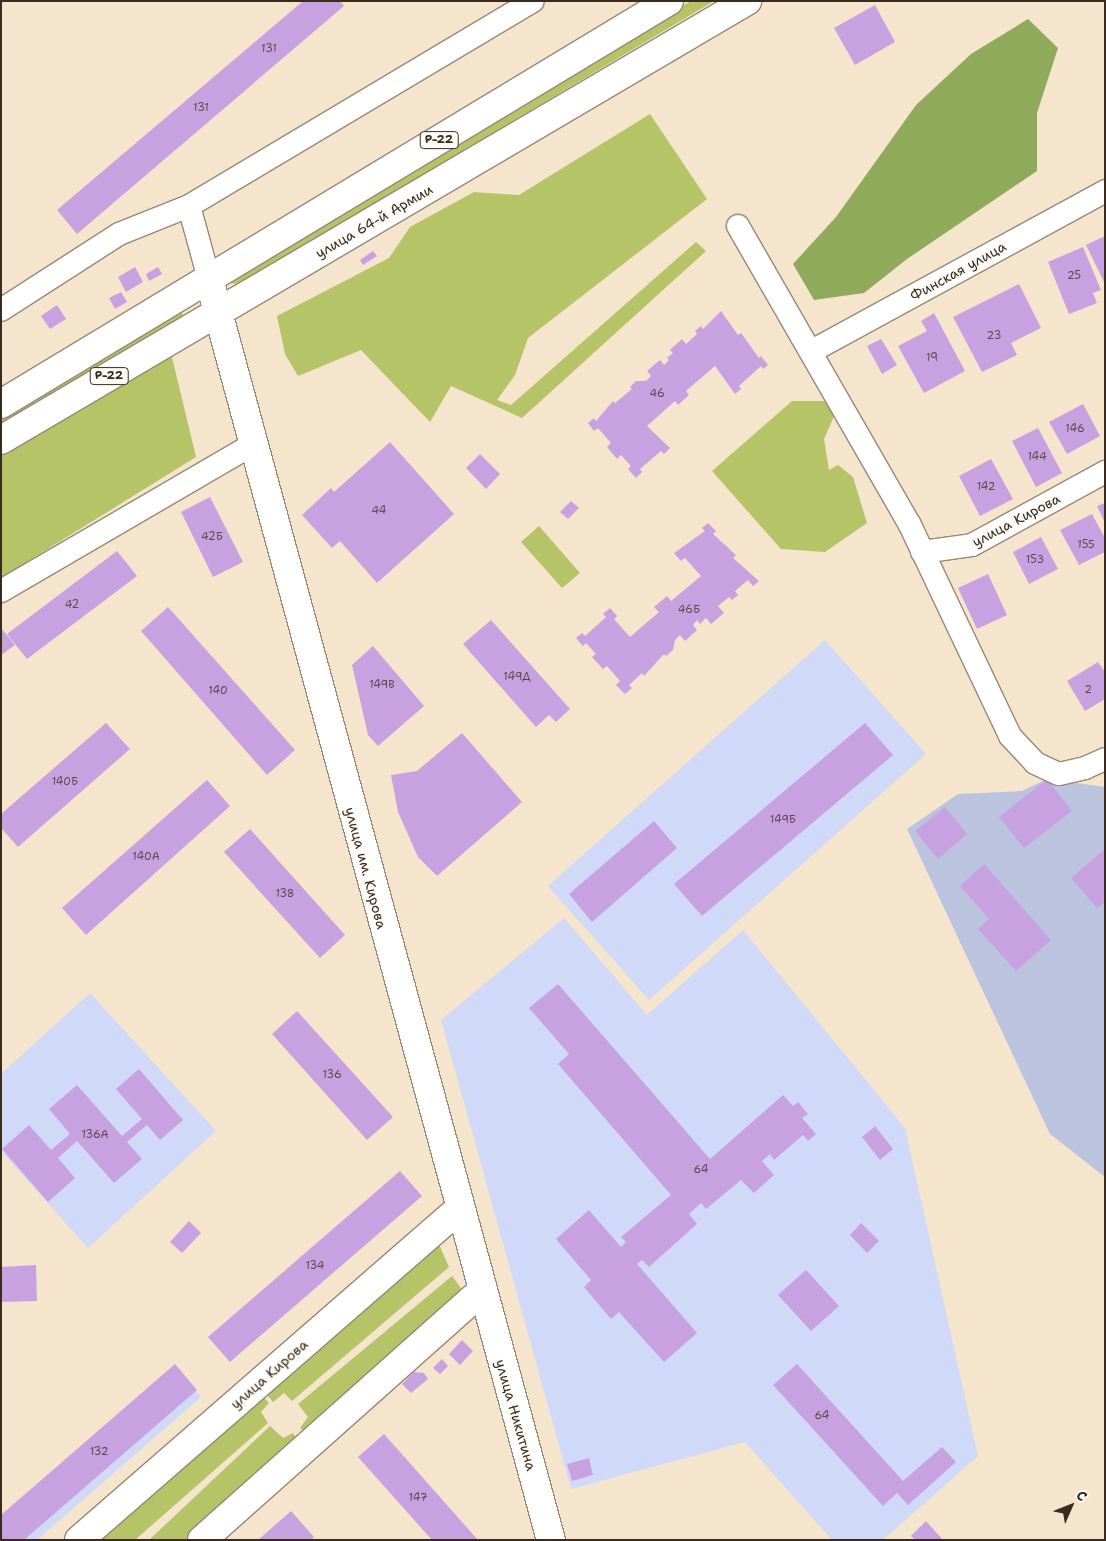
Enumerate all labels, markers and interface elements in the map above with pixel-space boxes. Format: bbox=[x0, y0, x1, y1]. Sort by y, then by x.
house number: 131 bbox=[261, 42, 277, 56]
house number: 131 bbox=[193, 101, 209, 115]
road number: Р-22 bbox=[419, 130, 459, 150]
street label: улица 64-й Армии bbox=[312, 180, 436, 262]
street label: Финская улица bbox=[907, 238, 1009, 304]
house number: 25 bbox=[1067, 269, 1081, 283]
house number: 23 bbox=[987, 329, 1001, 343]
house number: 19 bbox=[926, 351, 938, 365]
road number: Р-22 bbox=[89, 366, 129, 386]
house number: 46 bbox=[649, 387, 665, 401]
house number: 146 bbox=[1065, 422, 1085, 436]
house number: 144 bbox=[1027, 450, 1047, 464]
house number: 142 bbox=[977, 480, 995, 494]
street label: улица Кирова bbox=[969, 490, 1063, 550]
house number: 44 bbox=[371, 504, 387, 518]
house number: 42Б bbox=[201, 530, 223, 544]
house number: 155 bbox=[1077, 538, 1095, 552]
house number: 153 bbox=[1026, 553, 1044, 567]
house number: 42 bbox=[65, 598, 79, 612]
house number: 46Б bbox=[678, 603, 700, 617]
house number: 149Д bbox=[503, 670, 531, 684]
house number: 149В bbox=[369, 678, 395, 692]
house number: 2 bbox=[1084, 683, 1092, 697]
house number: 140 bbox=[208, 684, 228, 698]
house number: 140Б bbox=[52, 775, 78, 789]
street label: улица им. Кирова bbox=[342, 805, 390, 931]
house number: 149Б bbox=[770, 813, 796, 827]
house number: 140А bbox=[132, 850, 160, 864]
house number: 138 bbox=[275, 887, 295, 901]
house number: 136 bbox=[322, 1068, 342, 1082]
house number: 136А bbox=[81, 1128, 109, 1142]
house number: 64 bbox=[693, 1163, 709, 1177]
house number: 134 bbox=[305, 1259, 325, 1273]
street label: улица Кирова bbox=[227, 1336, 311, 1412]
street label: улица Никитина bbox=[492, 1357, 540, 1473]
house number: 64 bbox=[814, 1409, 830, 1423]
house number: 132 bbox=[90, 1445, 108, 1459]
north arrow bbox=[1046, 1481, 1096, 1531]
text: С bbox=[1072, 1486, 1091, 1505]
house number: 147 bbox=[409, 1491, 427, 1505]

